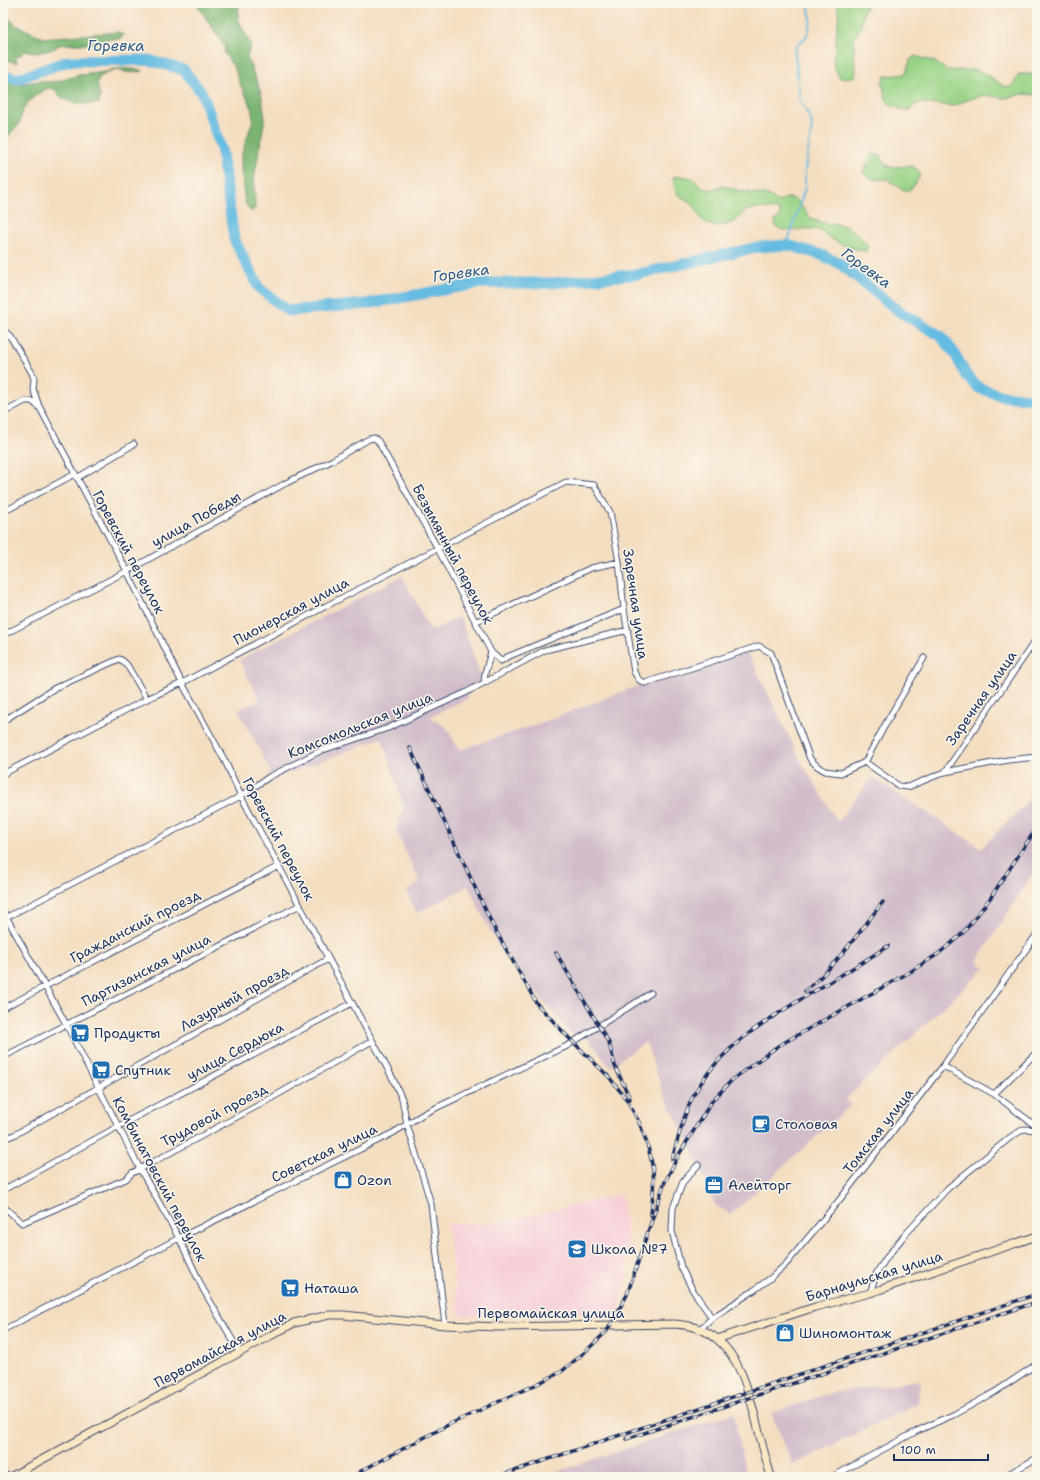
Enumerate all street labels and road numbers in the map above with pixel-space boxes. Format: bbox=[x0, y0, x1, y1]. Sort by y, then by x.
street label: Безымянный переулок bbox=[408, 481, 498, 628]
street label: Горевский переулок bbox=[89, 487, 169, 617]
street label: улица Победы bbox=[148, 487, 244, 551]
street label: Заречная улица bbox=[619, 547, 653, 661]
street label: Пионерская улица bbox=[230, 573, 352, 649]
street label: Заречная улица bbox=[942, 647, 1021, 749]
street label: Комсомольская улица bbox=[285, 688, 435, 762]
street label: Горевский переулок bbox=[239, 774, 319, 904]
street label: Гражданский проезд bbox=[67, 885, 203, 967]
street label: Партизанская улица bbox=[78, 929, 214, 1010]
street label: Лазурный проезд bbox=[177, 961, 291, 1035]
street label: улица Сердюка bbox=[183, 1018, 287, 1084]
street label: Трудовой проезд bbox=[158, 1079, 270, 1151]
street label: Томская улица bbox=[839, 1084, 917, 1177]
street label: Комбинатовский переулок bbox=[109, 1093, 211, 1265]
street label: Советская улица bbox=[268, 1119, 380, 1186]
street label: Барнаульская улица bbox=[803, 1246, 945, 1305]
street label: Первомайская улица bbox=[478, 1304, 625, 1322]
street label: Первомайская улица bbox=[151, 1306, 289, 1391]

